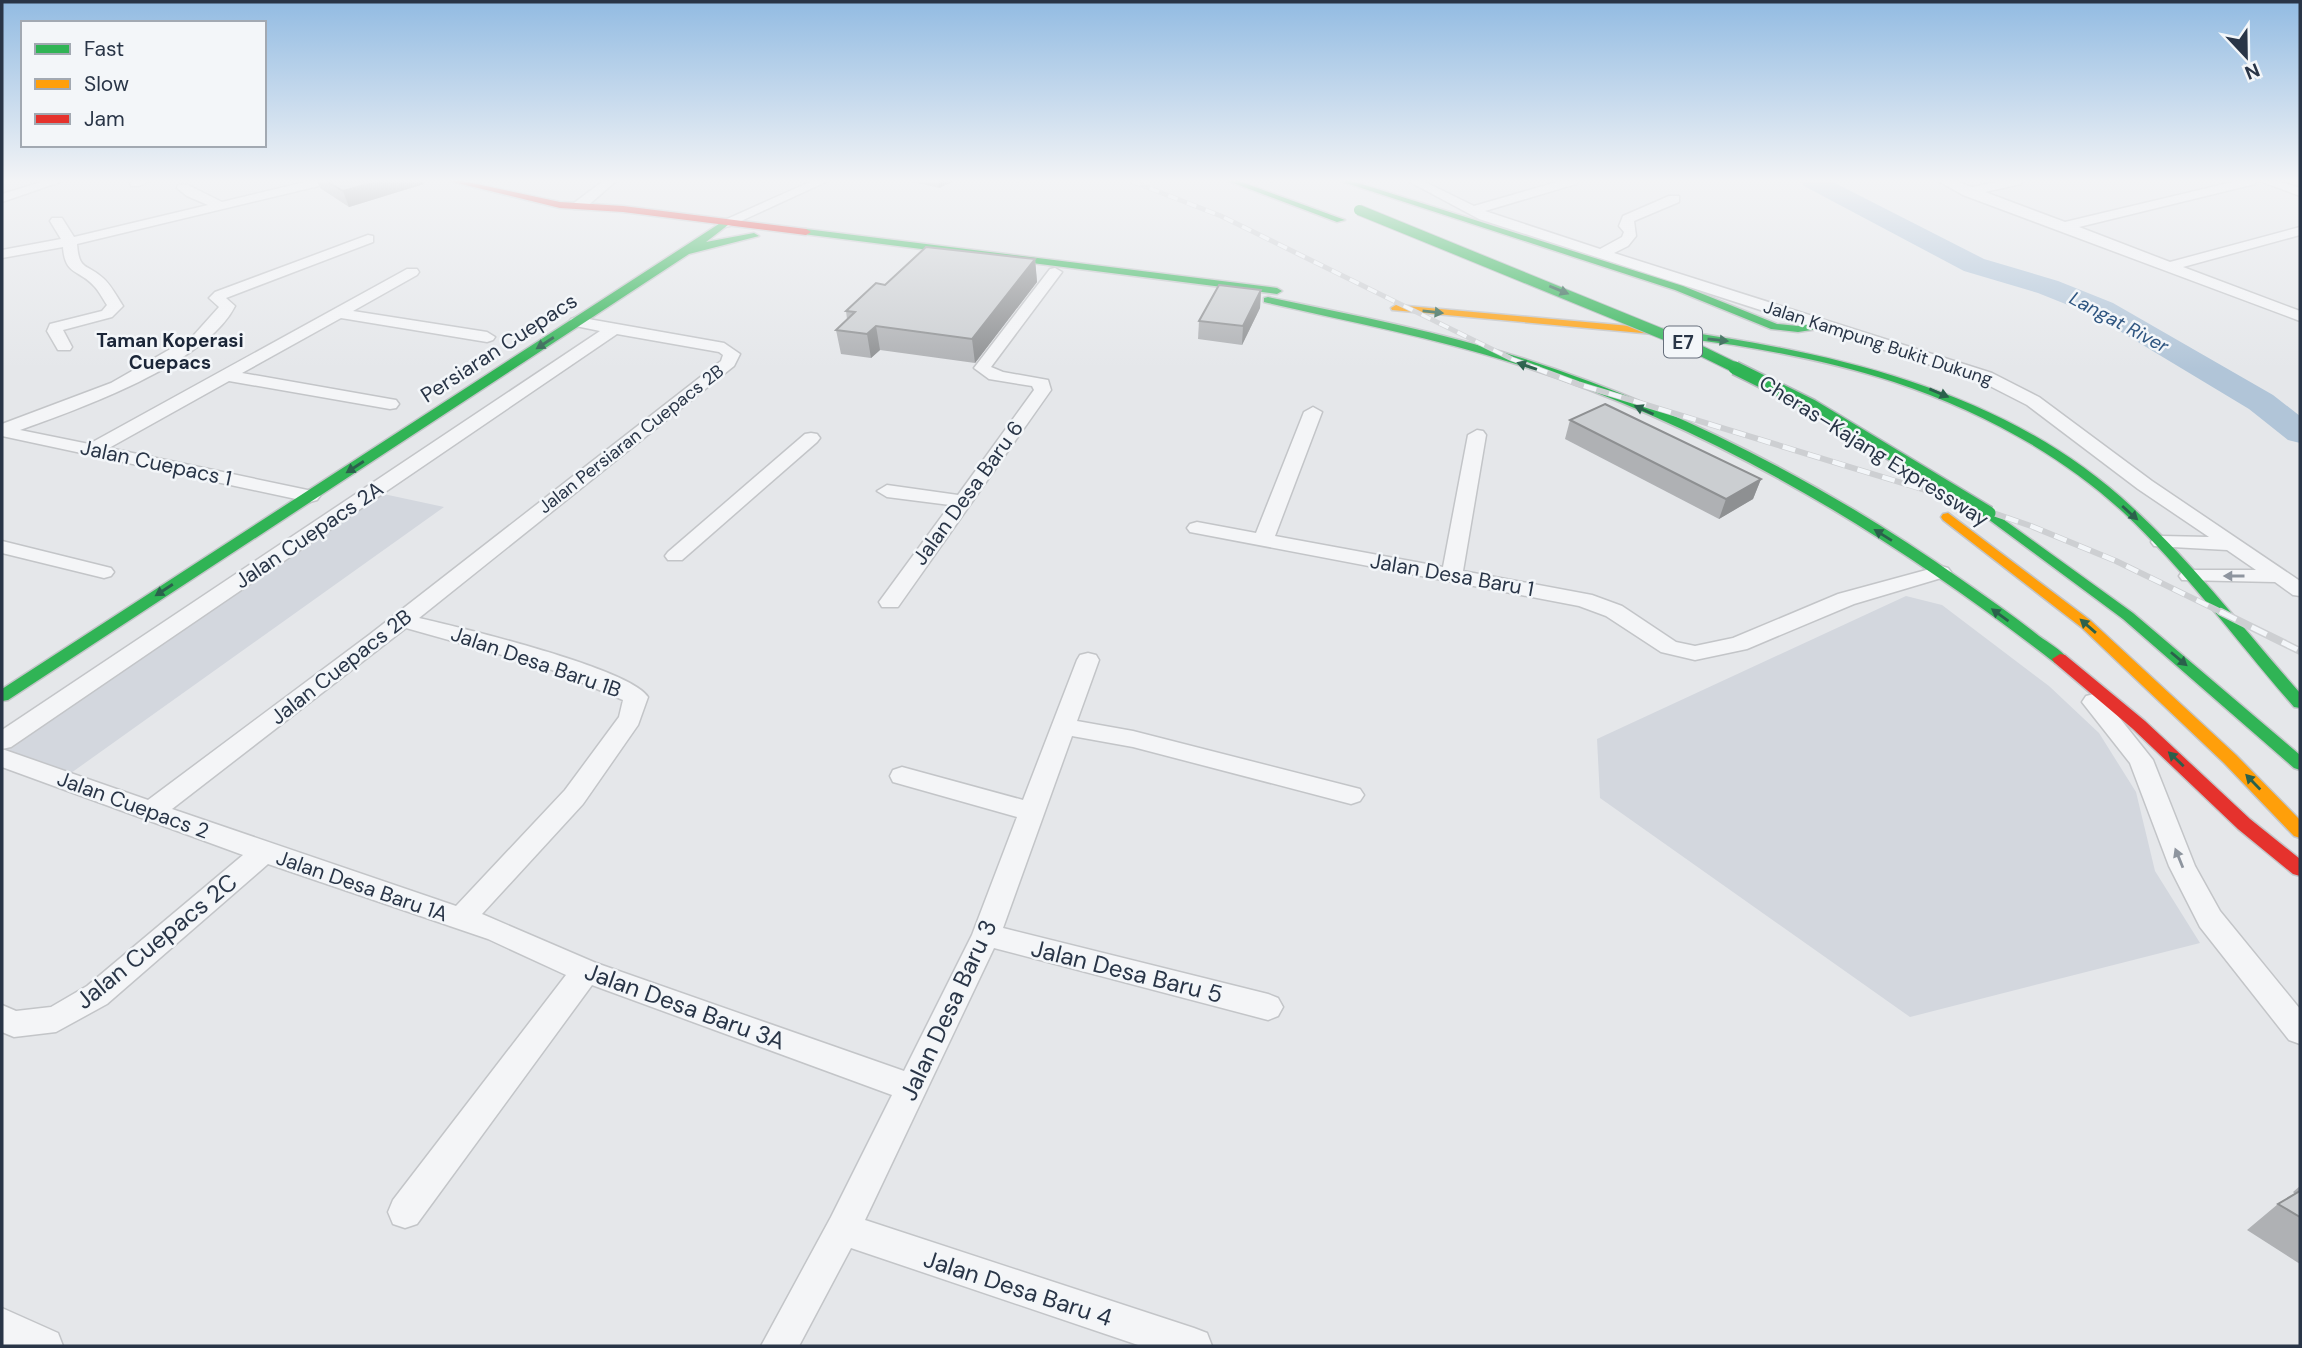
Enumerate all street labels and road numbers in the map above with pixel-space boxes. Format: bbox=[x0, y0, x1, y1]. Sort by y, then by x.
street label: Persiaran Cuepacs bbox=[415, 287, 583, 409]
street label: Jalan Kampung Bukit Dukung bbox=[1760, 295, 1996, 391]
road number: E7 bbox=[1664, 326, 1702, 358]
street label: Jalan Persiaran Cuepacs 2B bbox=[533, 359, 729, 519]
street label: Cheras–Kajang Expressway bbox=[1754, 369, 1994, 533]
street label: Jalan Desa Baru 6 bbox=[906, 415, 1030, 571]
street label: Jalan Cuepacs 1 bbox=[78, 433, 234, 493]
street label: Jalan Cuepacs 2A bbox=[229, 475, 389, 595]
street label: Jalan Desa Baru 1 bbox=[1368, 547, 1536, 603]
street label: Jalan Cuepacs 2B bbox=[265, 603, 417, 731]
street label: Jalan Desa Baru 1B bbox=[447, 620, 625, 704]
street label: Jalan Cuepacs 2 bbox=[53, 765, 213, 845]
street label: Jalan Desa Baru 1A bbox=[273, 844, 452, 928]
street label: Jalan Cuepacs 2C bbox=[69, 866, 243, 1016]
street label: Jalan Desa Baru 3 bbox=[893, 915, 1003, 1105]
street label: Jalan Desa Baru 5 bbox=[1028, 932, 1226, 1010]
street label: Jalan Desa Baru 3A bbox=[581, 955, 789, 1057]
street label: Jalan Desa Baru 4 bbox=[920, 1243, 1116, 1333]

